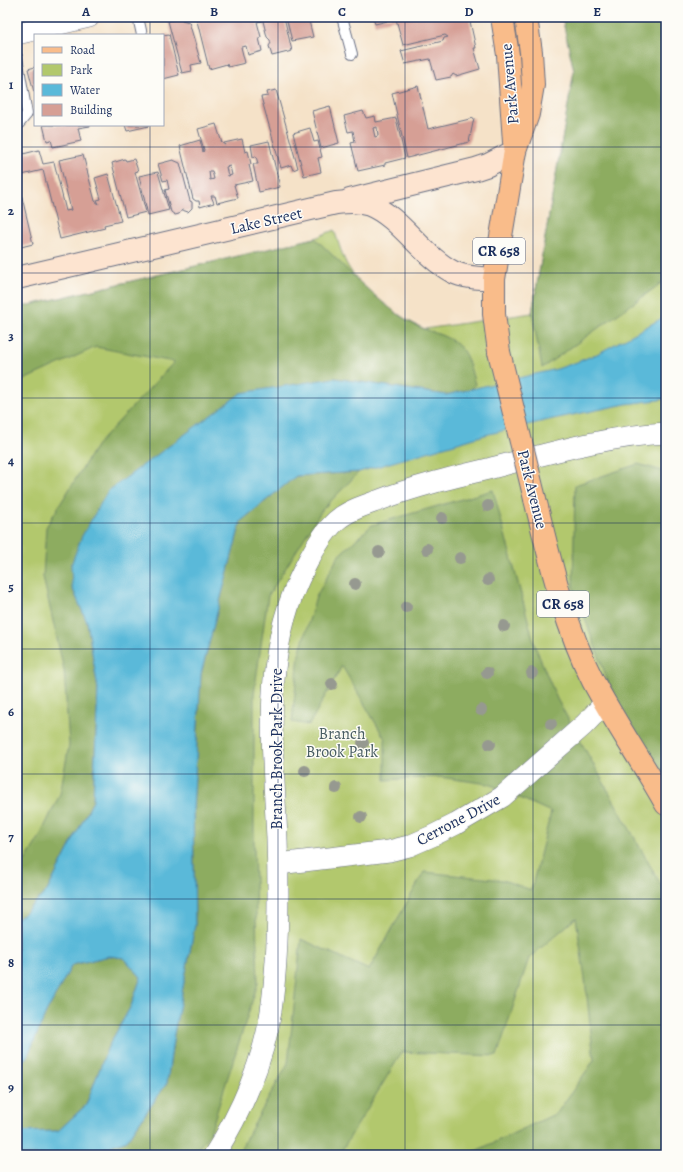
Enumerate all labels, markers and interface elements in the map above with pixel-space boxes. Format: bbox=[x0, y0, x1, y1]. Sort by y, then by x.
text: A bbox=[81, 3, 91, 20]
text: B bbox=[210, 3, 218, 20]
text: C bbox=[338, 3, 346, 20]
text: D bbox=[464, 3, 474, 20]
text: E bbox=[593, 3, 601, 20]
legend bbox=[34, 34, 164, 126]
text: Road bbox=[70, 42, 96, 58]
street label: Park Avenue bbox=[496, 43, 524, 125]
text: Park bbox=[70, 62, 93, 78]
text: 1 bbox=[9, 76, 14, 93]
text: Water bbox=[69, 82, 100, 98]
text: Building bbox=[70, 102, 112, 118]
text: 2 bbox=[8, 202, 15, 219]
street label: Lake Street bbox=[228, 202, 304, 240]
road number: CR 658 bbox=[473, 238, 525, 264]
text: 3 bbox=[8, 327, 14, 344]
street label: Park Avenue bbox=[512, 447, 552, 531]
text: 4 bbox=[8, 452, 14, 469]
text: 5 bbox=[8, 578, 14, 595]
road number: CR 658 bbox=[537, 591, 589, 617]
street label: Branch Brook Park Drive bbox=[266, 668, 288, 830]
text: 6 bbox=[8, 703, 14, 720]
park label: Branch Brook Park bbox=[306, 723, 378, 763]
street label: Cerrone Drive bbox=[413, 789, 504, 851]
text: 7 bbox=[8, 828, 14, 845]
text: 8 bbox=[8, 954, 14, 971]
text: 9 bbox=[8, 1079, 14, 1096]

